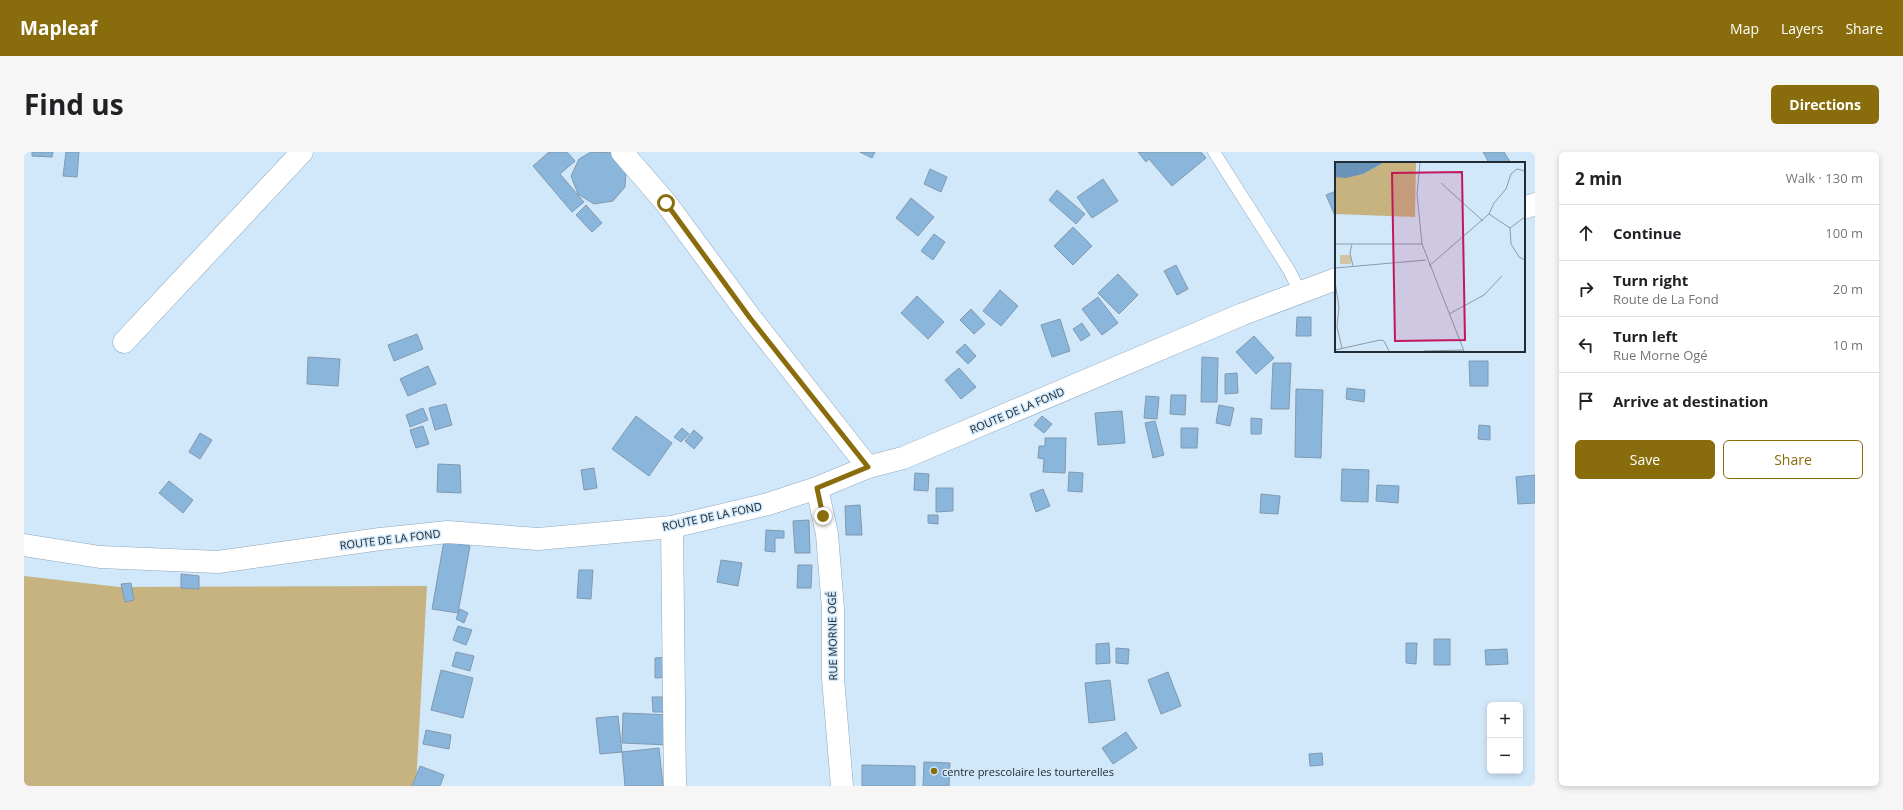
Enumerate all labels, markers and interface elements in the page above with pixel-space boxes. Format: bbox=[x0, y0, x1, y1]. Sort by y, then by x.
text: Mapleaf bbox=[20, 15, 97, 41]
text: Map bbox=[1730, 19, 1759, 38]
text: Layers bbox=[1781, 19, 1823, 38]
text: Share bbox=[1845, 19, 1883, 38]
text: Find us bbox=[24, 85, 124, 123]
button: Directions bbox=[1771, 85, 1879, 124]
inset map bbox=[1335, 162, 1525, 352]
text: 2 min bbox=[1575, 167, 1622, 190]
text: Walk · 130 m bbox=[1786, 169, 1863, 187]
route start bbox=[657, 194, 675, 212]
icon: ahead bbox=[1575, 222, 1597, 244]
text: Continue bbox=[1613, 223, 1681, 243]
text: 100 m bbox=[1825, 224, 1863, 242]
text: Turn right bbox=[1613, 270, 1688, 290]
icon: right bbox=[1575, 278, 1597, 300]
text: 20 m bbox=[1833, 280, 1863, 298]
text: Route de La Fond bbox=[1613, 290, 1719, 308]
text: Turn left bbox=[1613, 326, 1678, 346]
icon: left bbox=[1575, 334, 1597, 356]
text: 10 m bbox=[1833, 336, 1863, 354]
text: Rue Morne Ogé bbox=[1613, 346, 1708, 364]
street label: ROUTE DE LA FOND bbox=[967, 383, 1067, 437]
icon: arrive bbox=[1575, 390, 1597, 412]
text: Arrive at destination bbox=[1613, 391, 1768, 411]
button: Save bbox=[1575, 440, 1715, 479]
button: Share bbox=[1723, 440, 1863, 479]
street label: ROUTE DE LA FOND bbox=[661, 498, 763, 534]
route end bbox=[814, 507, 832, 525]
street label: ROUTE DE LA FOND bbox=[339, 525, 441, 553]
street label: RUE MORNE OGÉ bbox=[824, 591, 840, 681]
map controls bbox=[1487, 702, 1523, 774]
button: + bbox=[1487, 702, 1523, 738]
button: − bbox=[1487, 738, 1523, 774]
place label: centre prescolaire les tourterelles bbox=[942, 764, 1114, 779]
marker: centre prescolaire les tourterelles bbox=[929, 766, 939, 776]

